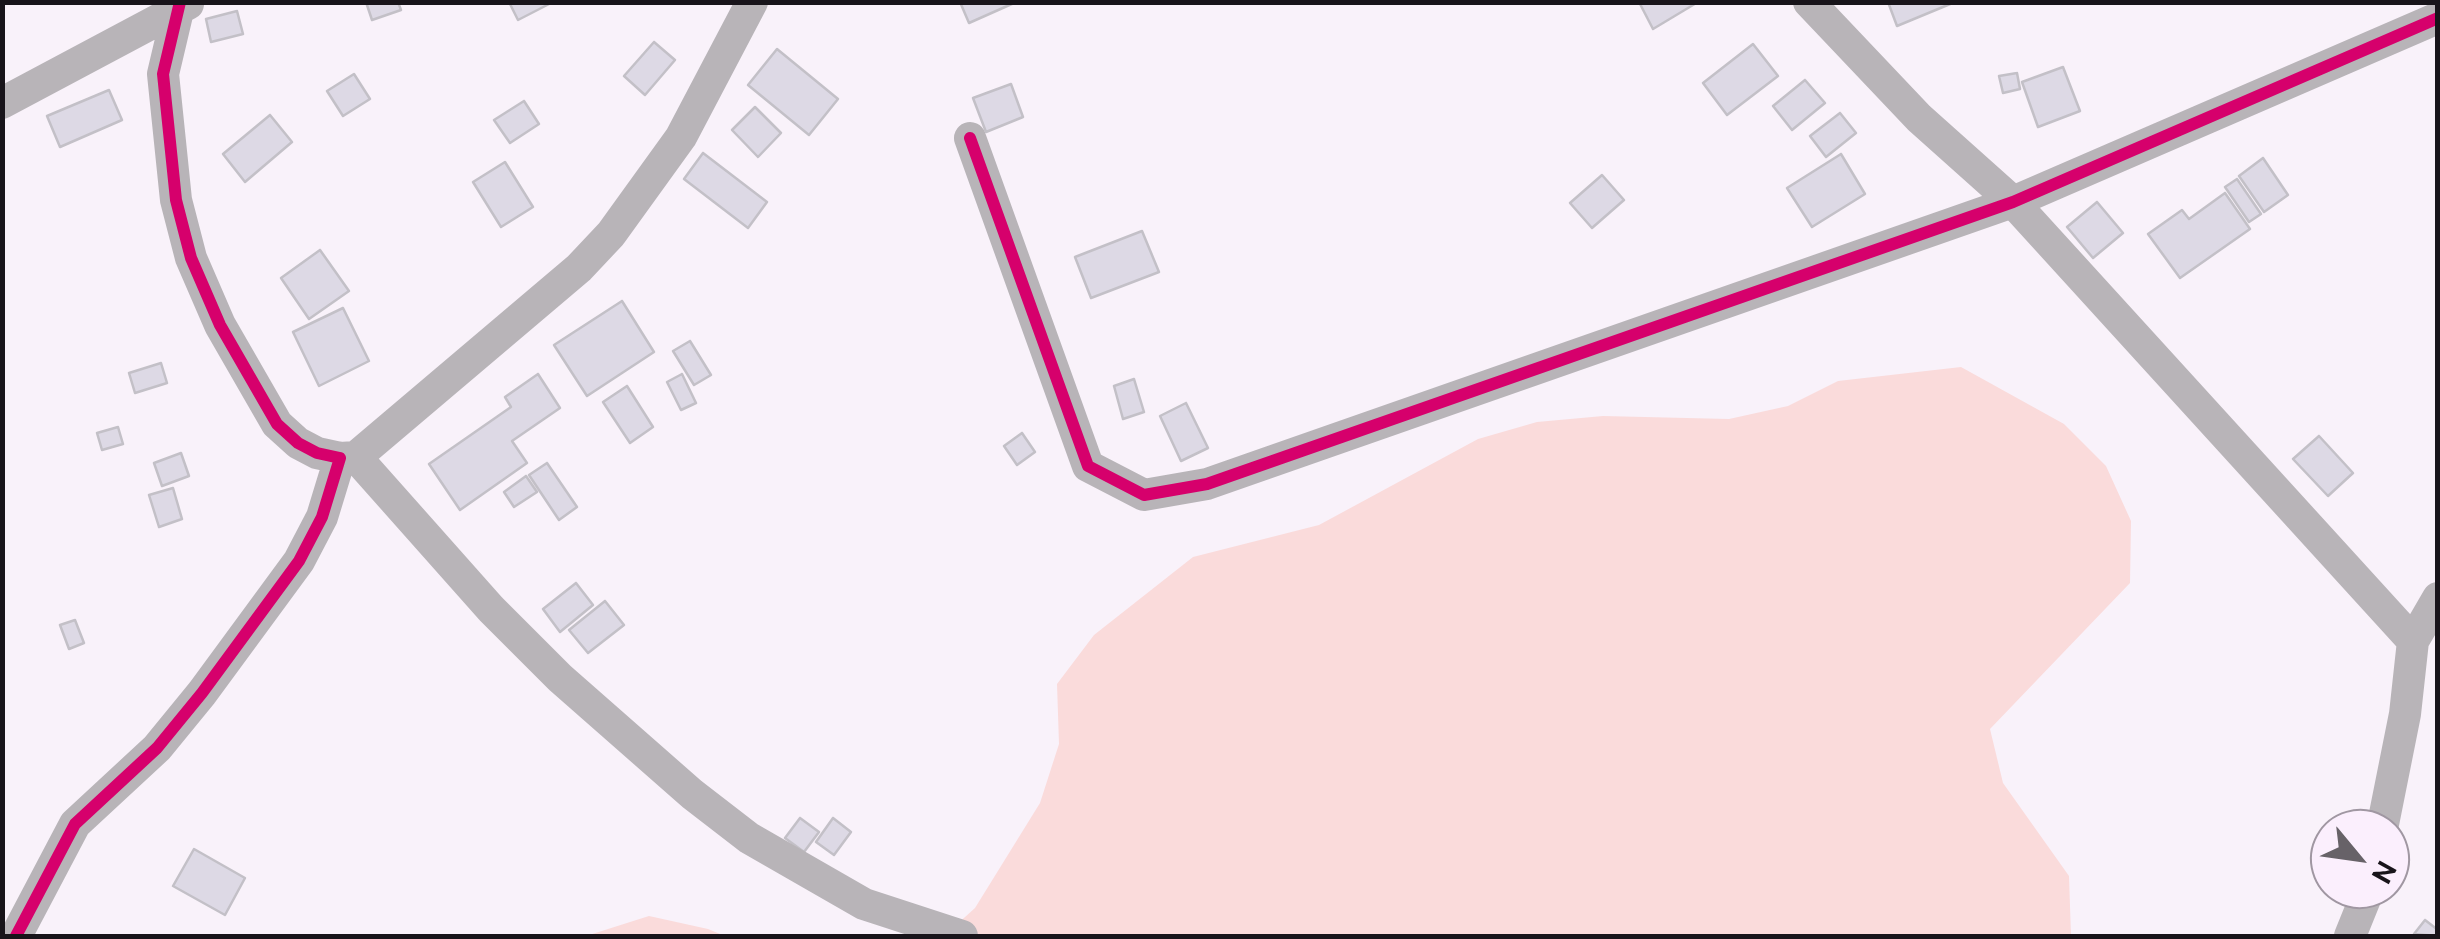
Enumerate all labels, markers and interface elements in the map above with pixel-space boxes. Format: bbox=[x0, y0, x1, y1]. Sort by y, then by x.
north arrow bbox=[2310, 809, 2410, 909]
text: N bbox=[2366, 856, 2404, 889]

